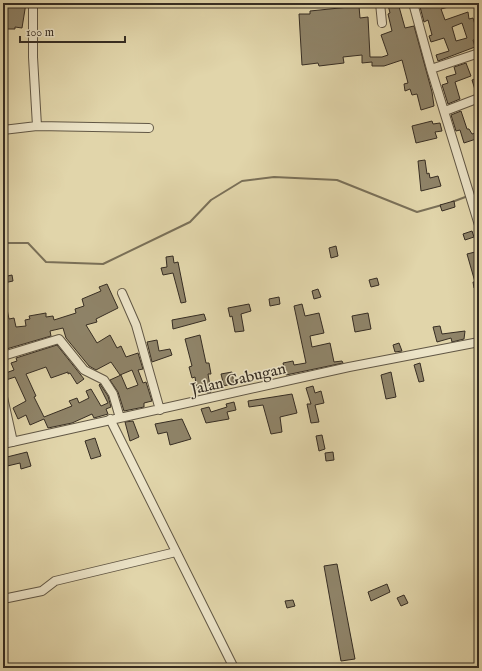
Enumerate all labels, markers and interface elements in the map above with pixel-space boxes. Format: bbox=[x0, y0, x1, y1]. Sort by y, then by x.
scale bar bbox=[20, 18, 125, 44]
text: 100 m bbox=[26, 25, 54, 40]
street label: Jalan Gabugan bbox=[187, 359, 288, 401]

